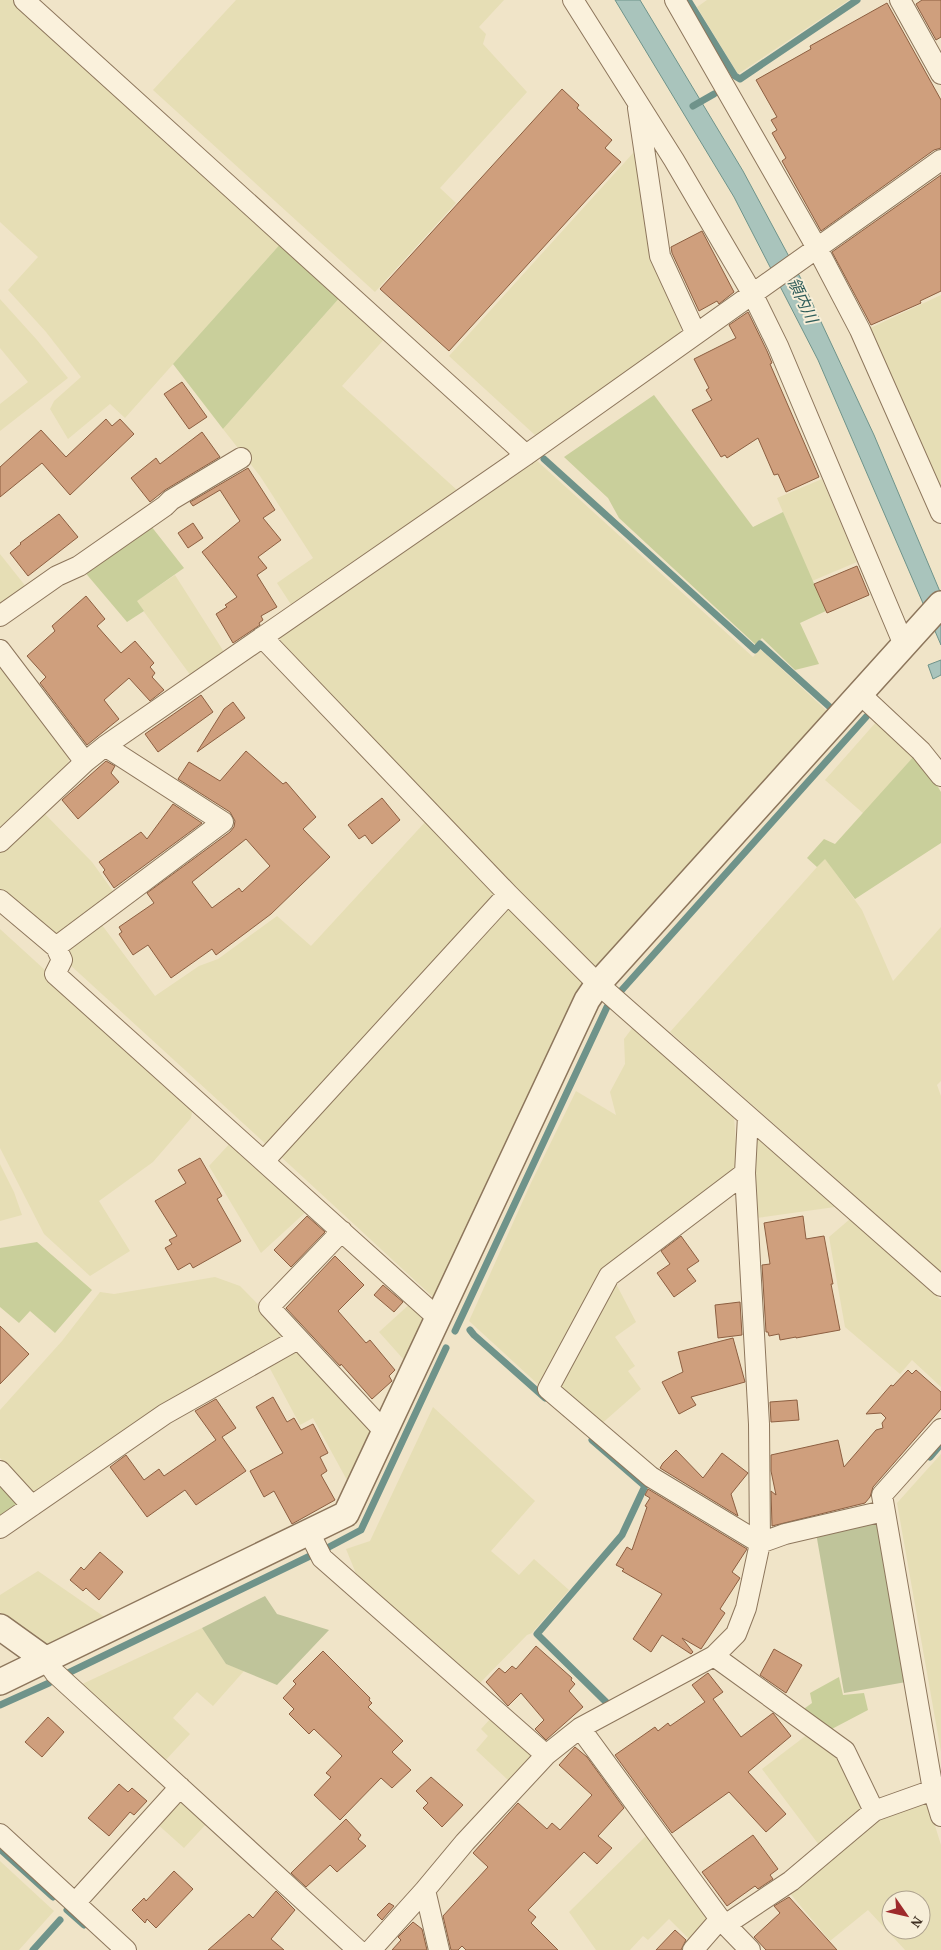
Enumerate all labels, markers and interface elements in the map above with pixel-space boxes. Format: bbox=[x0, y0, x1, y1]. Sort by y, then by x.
water label: 領内川 bbox=[783, 274, 824, 328]
north arrow bbox=[881, 1890, 931, 1940]
text: N bbox=[906, 1912, 928, 1932]

